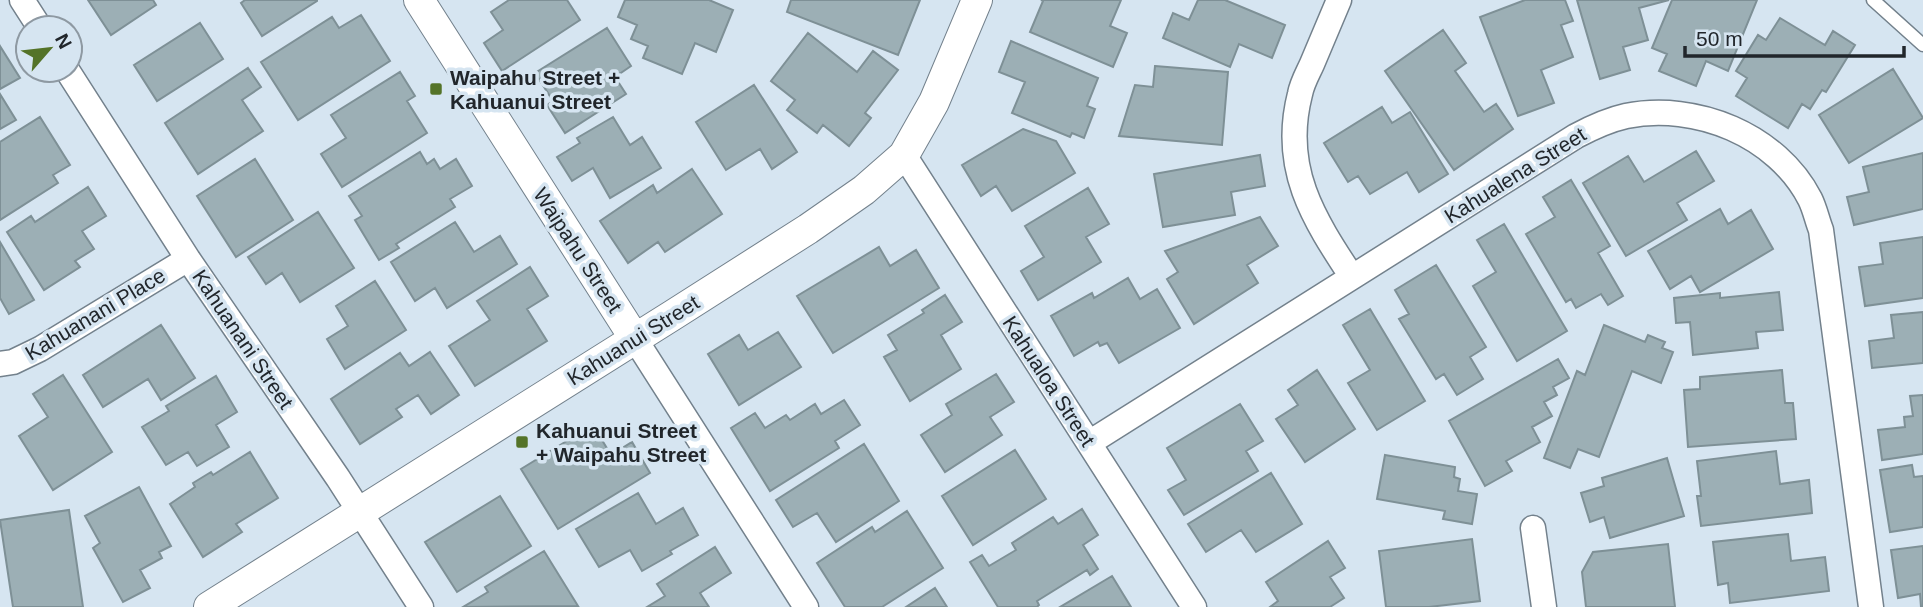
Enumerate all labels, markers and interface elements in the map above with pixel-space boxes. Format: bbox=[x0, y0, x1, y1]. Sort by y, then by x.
north arrow bbox=[14, 14, 84, 84]
scale bar bbox=[1685, 14, 1904, 58]
text: 50 m bbox=[1696, 27, 1743, 50]
text: N bbox=[51, 30, 76, 52]
place label: Waipahu Street + Kahuanui Street bbox=[450, 66, 620, 113]
marker: Waipahu Street + Kahuanui Street bbox=[428, 81, 444, 97]
street label: Kahualena Street bbox=[1440, 122, 1590, 228]
street label: Waipahu Street bbox=[529, 183, 627, 317]
street label: Kahuanani Place bbox=[21, 263, 169, 365]
street label: Kahuanani Street bbox=[188, 265, 298, 413]
street label: Kahuanui Street bbox=[563, 290, 703, 390]
street label: Kahualoa Street bbox=[998, 312, 1100, 451]
place label: Kahuanui Street + Waipahu Street bbox=[536, 419, 706, 466]
marker: Kahuanui Street + Waipahu Street bbox=[514, 434, 530, 450]

